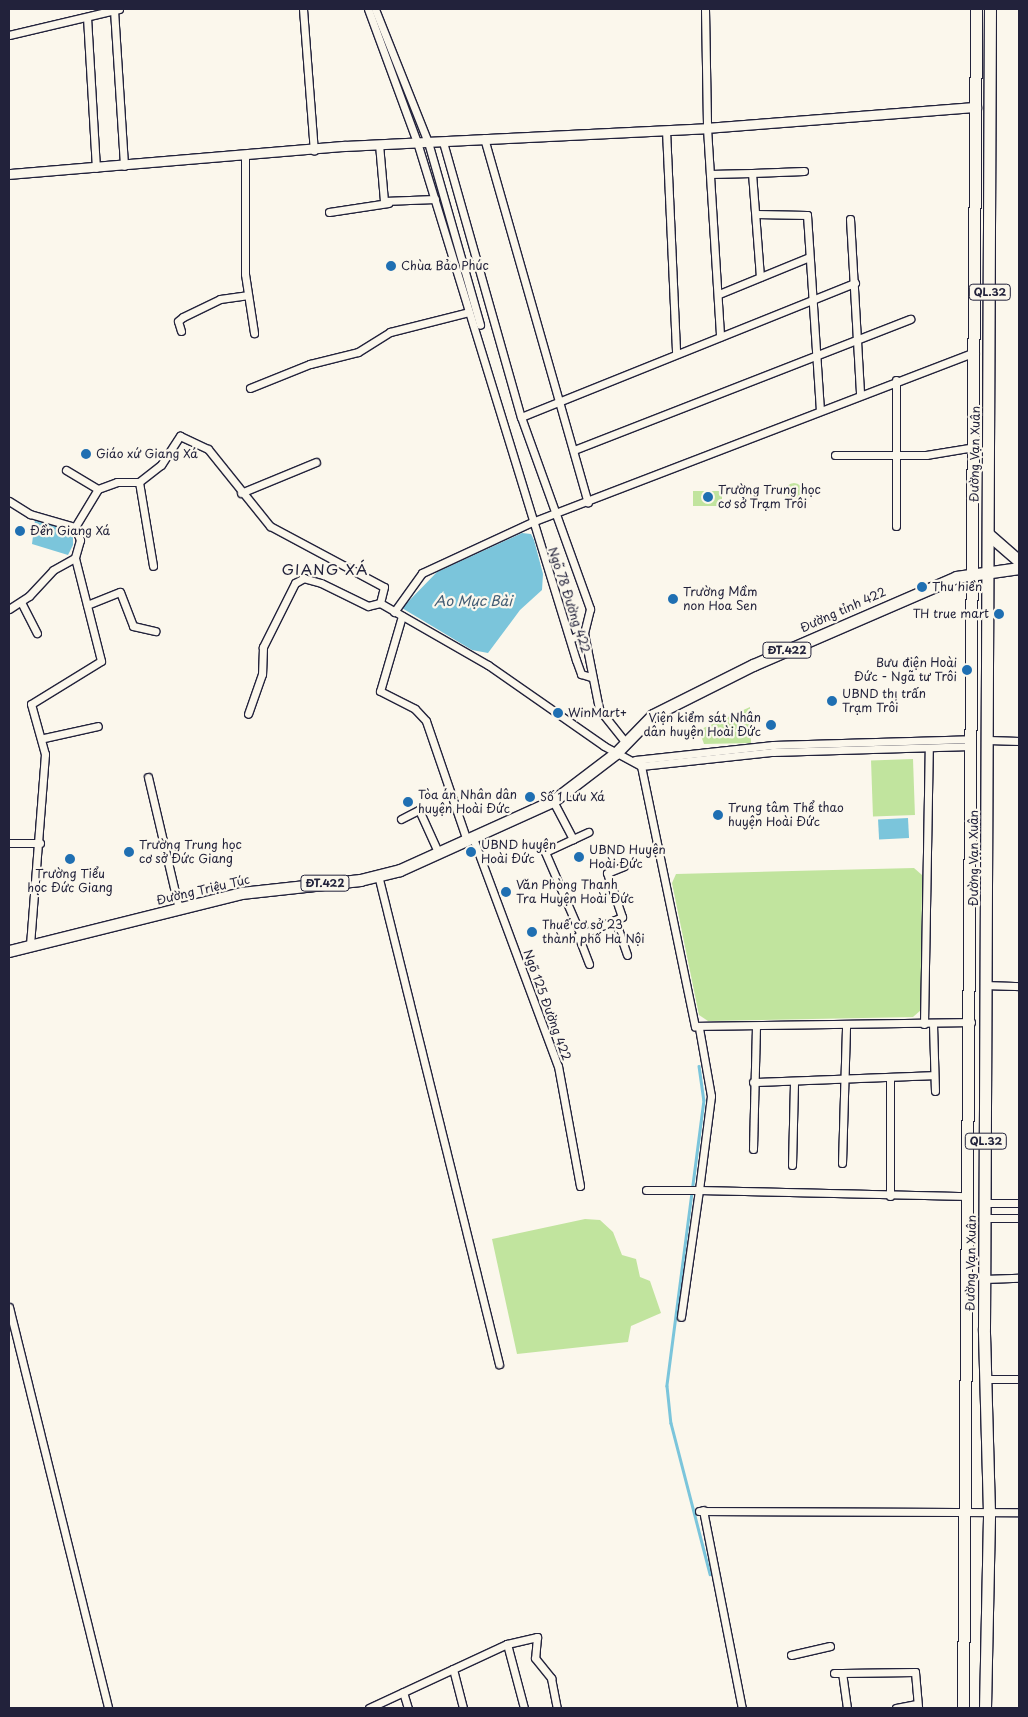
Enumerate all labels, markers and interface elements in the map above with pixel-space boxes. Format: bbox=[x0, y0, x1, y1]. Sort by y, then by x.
place label: Chùa Bảo Phúc bbox=[401, 259, 489, 273]
marker: Chùa Bảo Phúc bbox=[385, 260, 397, 272]
road number: QL.32 bbox=[969, 284, 1011, 300]
street label: Đường Vạn Xuân bbox=[967, 406, 983, 502]
place label: Giáo xứ Giang Xá bbox=[96, 447, 198, 461]
marker: Giáo xứ Giang Xá bbox=[80, 448, 92, 460]
place label: Trường Trung học cơ sở Trạm Trôi bbox=[718, 483, 821, 511]
marker: Trường Trung học cơ sở Trạm Trôi bbox=[702, 491, 714, 503]
place label: Đền Giang Xá bbox=[30, 524, 111, 538]
marker: Đền Giang Xá bbox=[14, 525, 26, 537]
street label: Ngõ 78 Đường 422 bbox=[545, 545, 593, 655]
district label: GIANG XÁ bbox=[280, 560, 370, 578]
place label: Thu hiền bbox=[932, 580, 982, 594]
marker: Thu hiền bbox=[916, 581, 928, 593]
place label: Trường Mầm non Hoa Sen bbox=[683, 585, 757, 613]
street label: Đường tỉnh 422 bbox=[798, 585, 888, 635]
water label: Ao Mục Bài bbox=[434, 593, 512, 609]
marker: Trường Mầm non Hoa Sen bbox=[667, 593, 679, 605]
place label: TH true mart bbox=[911, 607, 989, 621]
marker: TH true mart bbox=[993, 608, 1005, 620]
road number: ĐT.422 bbox=[762, 642, 812, 658]
place label: Bưu điện Hoài Đức - Ngã tư Trôi bbox=[854, 656, 957, 684]
marker: Bưu điện Hoài Đức - Ngã tư Trôi bbox=[961, 664, 973, 676]
place label: UBND thị trấn Trạm Trôi bbox=[842, 687, 925, 715]
marker: UBND thị trấn Trạm Trôi bbox=[826, 695, 838, 707]
place label: WinMart+ bbox=[568, 706, 627, 720]
marker: WinMart+ bbox=[552, 707, 564, 719]
place label: Viện kiểm sát Nhân dân huyện Hoài Đức bbox=[643, 711, 761, 739]
marker: Viện kiểm sát Nhân dân huyện Hoài Đức bbox=[765, 719, 777, 731]
place label: Tòa án Nhân dân huyện Hoài Đức bbox=[418, 788, 518, 816]
place label: Số 1 Lưu Xá bbox=[540, 790, 607, 804]
marker: Số 1 Lưu Xá bbox=[524, 791, 536, 803]
marker: Tòa án Nhân dân huyện Hoài Đức bbox=[402, 796, 414, 808]
place label: Trung tâm Thể thao huyện Hoài Đức bbox=[728, 801, 844, 829]
marker: Trung tâm Thể thao huyện Hoài Đức bbox=[712, 809, 724, 821]
street label: Đường Vạn Xuân bbox=[967, 810, 981, 906]
place label: Trường Trung học cơ sở Đức Giang bbox=[139, 838, 242, 866]
place label: UBND huyện Hoài Đức bbox=[481, 838, 555, 866]
place label: UBND Huyện Hoài Đức bbox=[589, 843, 666, 871]
marker: Trường Trung học cơ sở Đức Giang bbox=[123, 846, 135, 858]
marker: UBND huyện Hoài Đức bbox=[465, 846, 477, 858]
marker: UBND Huyện Hoài Đức bbox=[573, 851, 585, 863]
marker: Trường Tiểu học Đức Giang bbox=[64, 853, 76, 865]
place label: Trường Tiểu học Đức Giang bbox=[27, 867, 113, 895]
street label: Đường Triệu Túc bbox=[155, 872, 251, 908]
road number: ĐT.422 bbox=[300, 874, 350, 891]
place label: Văn Phòng Thanh Tra Huyện Hoài Đức bbox=[516, 878, 635, 906]
marker: Văn Phòng Thanh Tra Huyện Hoài Đức bbox=[500, 886, 512, 898]
place label: Thuế cơ sở 23 thành phố Hà Nội bbox=[542, 918, 644, 946]
marker: Thuế cơ sở 23 thành phố Hà Nội bbox=[526, 926, 538, 938]
street label: Ngõ 125 Đường 422 bbox=[520, 947, 574, 1063]
road number: QL.32 bbox=[965, 1132, 1007, 1150]
street label: Đường Vạn Xuân bbox=[963, 1215, 979, 1311]

